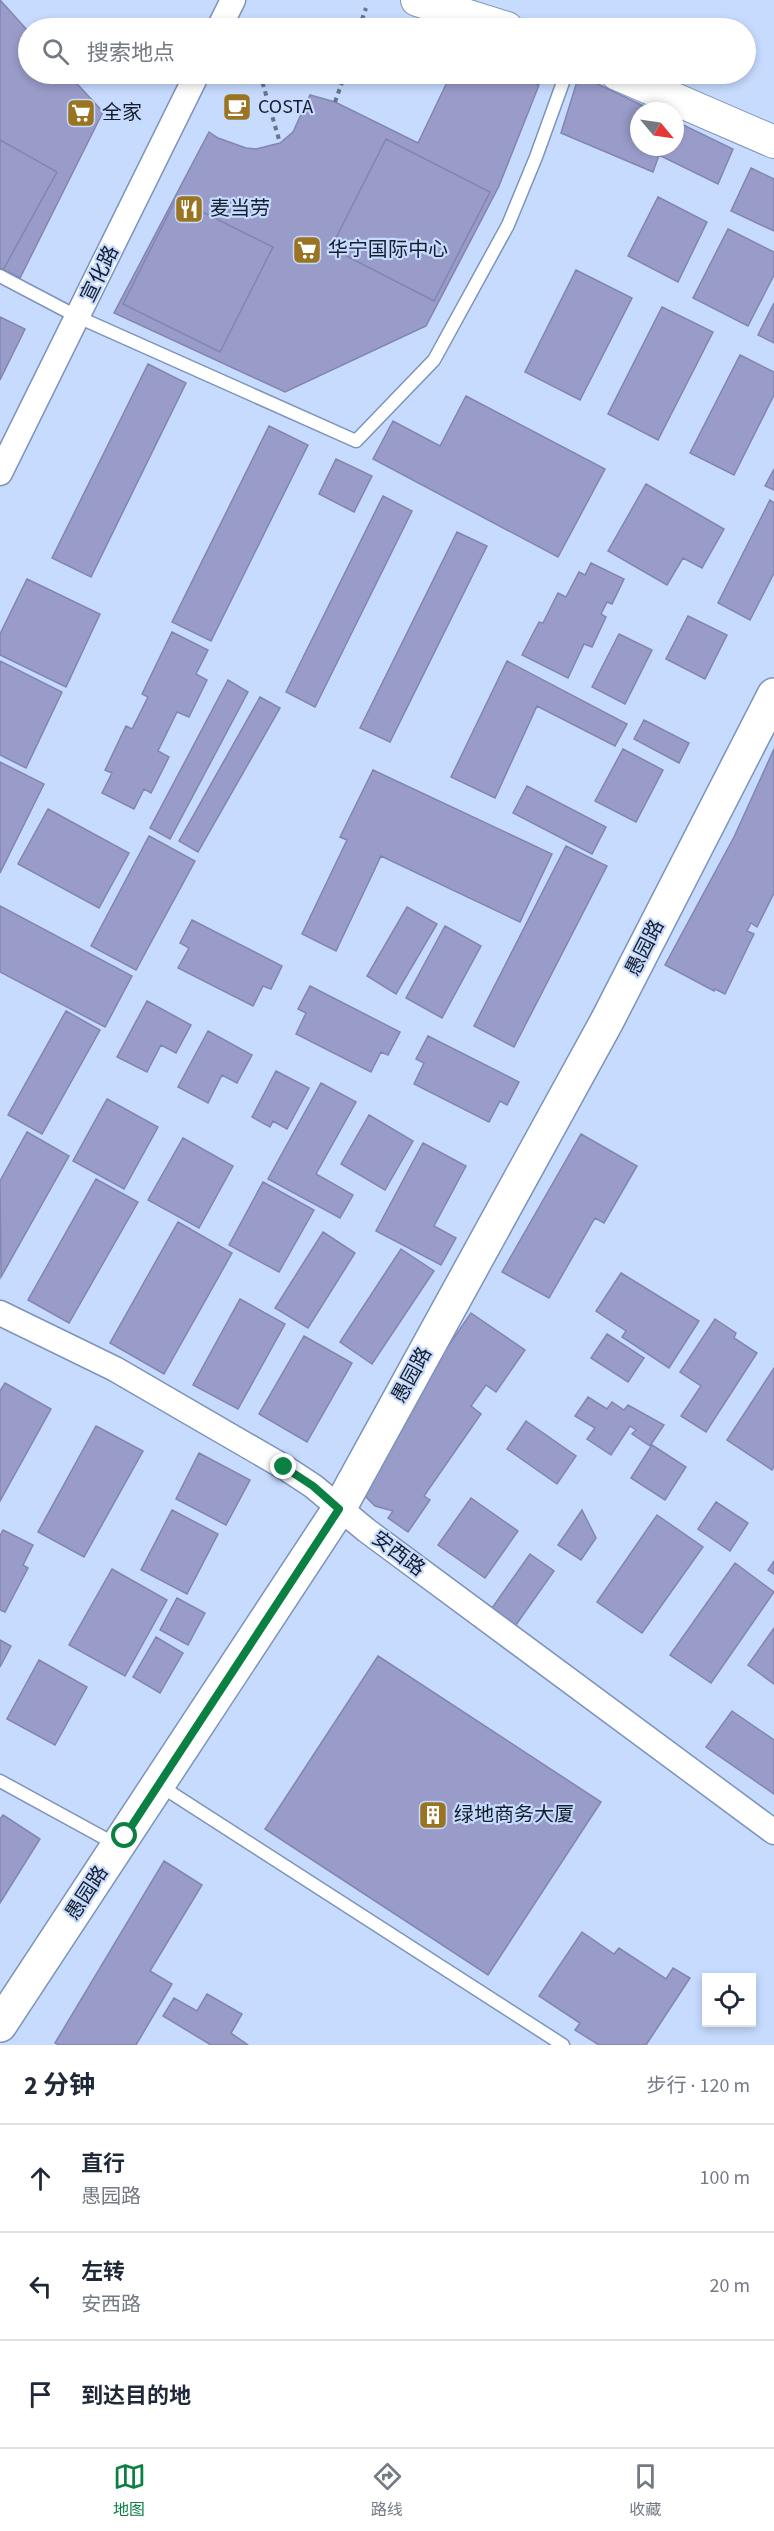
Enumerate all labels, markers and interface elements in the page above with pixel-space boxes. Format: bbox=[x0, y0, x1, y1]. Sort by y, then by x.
search box bbox=[18, 18, 756, 84]
icon: search bbox=[39, 35, 72, 68]
text: 搜索地点 bbox=[87, 37, 175, 69]
cafe icon: COSTA bbox=[221, 91, 253, 123]
place label: COSTA bbox=[258, 93, 313, 121]
supermarket icon: 全家 bbox=[65, 97, 97, 129]
place label: 全家 bbox=[102, 99, 142, 127]
north arrow bbox=[630, 102, 684, 156]
restaurant icon: 麦当劳 bbox=[173, 193, 205, 225]
place label: 麦当劳 bbox=[210, 195, 270, 223]
supermarket icon: 华宁国际中心 bbox=[291, 234, 323, 266]
place label: 华宁国际中心 bbox=[328, 236, 448, 264]
street label: 宣化路 bbox=[74, 241, 126, 307]
street label: 愚园路 bbox=[619, 915, 671, 981]
street label: 愚园路 bbox=[385, 1342, 439, 1408]
route end bbox=[270, 1453, 296, 1479]
street label: 安西路 bbox=[366, 1525, 430, 1583]
building icon: 绿地商务大厦 bbox=[417, 1799, 449, 1831]
place label: 绿地商务大厦 bbox=[454, 1801, 574, 1829]
route start bbox=[111, 1822, 137, 1848]
street label: 愚园路 bbox=[59, 1860, 115, 1926]
map controls bbox=[702, 1973, 756, 2027]
button: locate bbox=[702, 1973, 756, 2027]
text: 2 分钟 bbox=[24, 2067, 95, 2104]
text: 步行 · 120 m bbox=[647, 2072, 750, 2100]
text: 直行 bbox=[81, 2148, 125, 2180]
icon: ahead bbox=[24, 2162, 57, 2195]
text: 100 m bbox=[700, 2164, 750, 2192]
text: 愚园路 bbox=[81, 2183, 141, 2211]
text: 左转 bbox=[81, 2256, 125, 2288]
icon: left bbox=[24, 2270, 57, 2303]
text: 20 m bbox=[710, 2272, 750, 2300]
text: 安西路 bbox=[81, 2291, 141, 2319]
icon: arrive bbox=[24, 2378, 57, 2411]
text: 到达目的地 bbox=[81, 2380, 191, 2412]
tab: 地图 bbox=[113, 2460, 146, 2521]
tab: 路线 bbox=[371, 2460, 404, 2521]
tab: 收藏 bbox=[629, 2460, 662, 2521]

